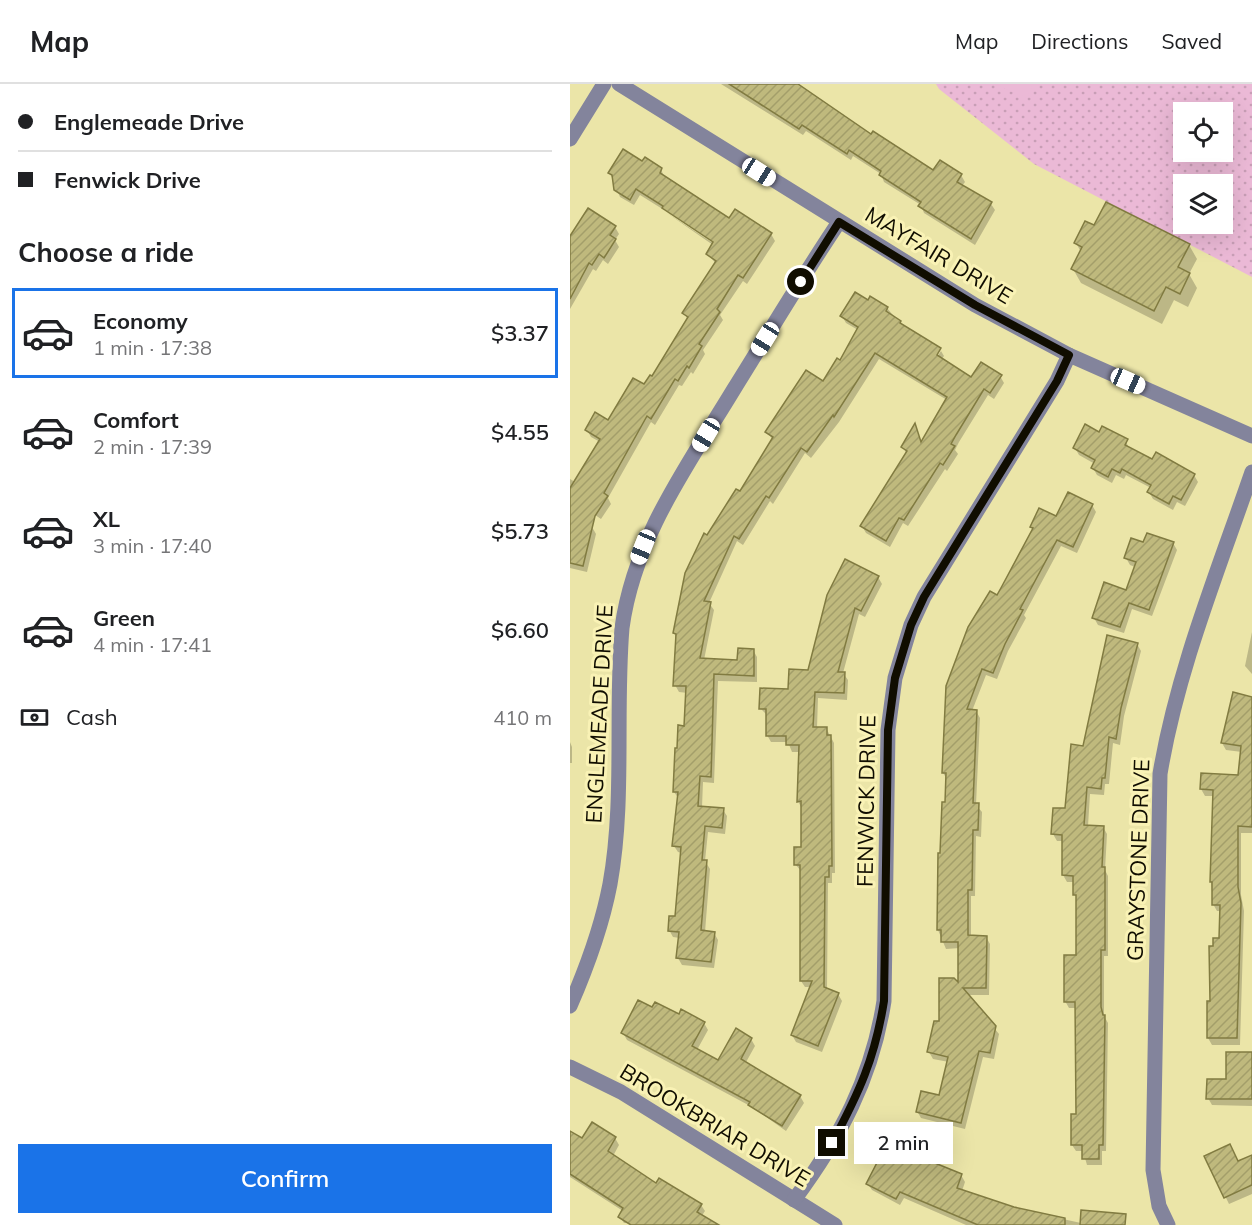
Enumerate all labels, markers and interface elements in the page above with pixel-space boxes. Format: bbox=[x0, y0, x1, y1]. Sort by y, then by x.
text: Map bbox=[30, 24, 89, 59]
text: Map bbox=[955, 28, 998, 54]
text: Directions bbox=[1031, 28, 1128, 54]
text: Saved bbox=[1161, 28, 1222, 54]
map controls bbox=[1173, 102, 1233, 234]
button: locate bbox=[1173, 102, 1233, 162]
text: Englemeade Drive bbox=[54, 108, 244, 136]
car bbox=[739, 155, 779, 189]
text: Fenwick Drive bbox=[54, 166, 201, 194]
button: layers bbox=[1173, 174, 1233, 234]
street label: MAYFAIR DRIVE bbox=[860, 200, 1018, 310]
text: Choose a ride bbox=[18, 235, 194, 269]
route start bbox=[787, 268, 814, 295]
icon: car bbox=[21, 306, 75, 360]
text: Economy bbox=[93, 307, 188, 335]
text: $3.37 bbox=[491, 319, 549, 347]
car bbox=[748, 319, 782, 359]
text: 1 min · 17:38 bbox=[93, 335, 212, 360]
car bbox=[1108, 365, 1148, 397]
icon: car bbox=[21, 405, 75, 459]
text: Comfort bbox=[93, 406, 179, 434]
car bbox=[689, 415, 723, 455]
text: $4.55 bbox=[491, 418, 549, 446]
text: 2 min · 17:39 bbox=[93, 434, 212, 459]
icon: car bbox=[21, 504, 75, 558]
text: XL bbox=[93, 505, 120, 533]
text: $5.73 bbox=[491, 517, 549, 545]
car bbox=[628, 527, 658, 567]
text: 3 min · 17:40 bbox=[93, 533, 212, 558]
icon: car bbox=[21, 603, 75, 657]
text: Green bbox=[93, 604, 155, 632]
street label: ENGLEMEADE DRIVE bbox=[579, 604, 619, 824]
text: $6.60 bbox=[491, 616, 549, 644]
text: 4 min · 17:41 bbox=[93, 632, 212, 657]
icon: cash bbox=[18, 701, 51, 734]
text: Cash bbox=[66, 703, 118, 731]
text: 410 m bbox=[493, 705, 552, 730]
street label: FENWICK DRIVE bbox=[850, 715, 882, 887]
street label: GRAYSTONE DRIVE bbox=[1120, 759, 1156, 961]
street label: BROOKBRIAR DRIVE bbox=[615, 1057, 815, 1193]
callout: 2 min bbox=[853, 1122, 952, 1164]
route end bbox=[818, 1129, 845, 1156]
text: 2 min bbox=[878, 1130, 929, 1155]
button: Confirm bbox=[18, 1144, 552, 1213]

